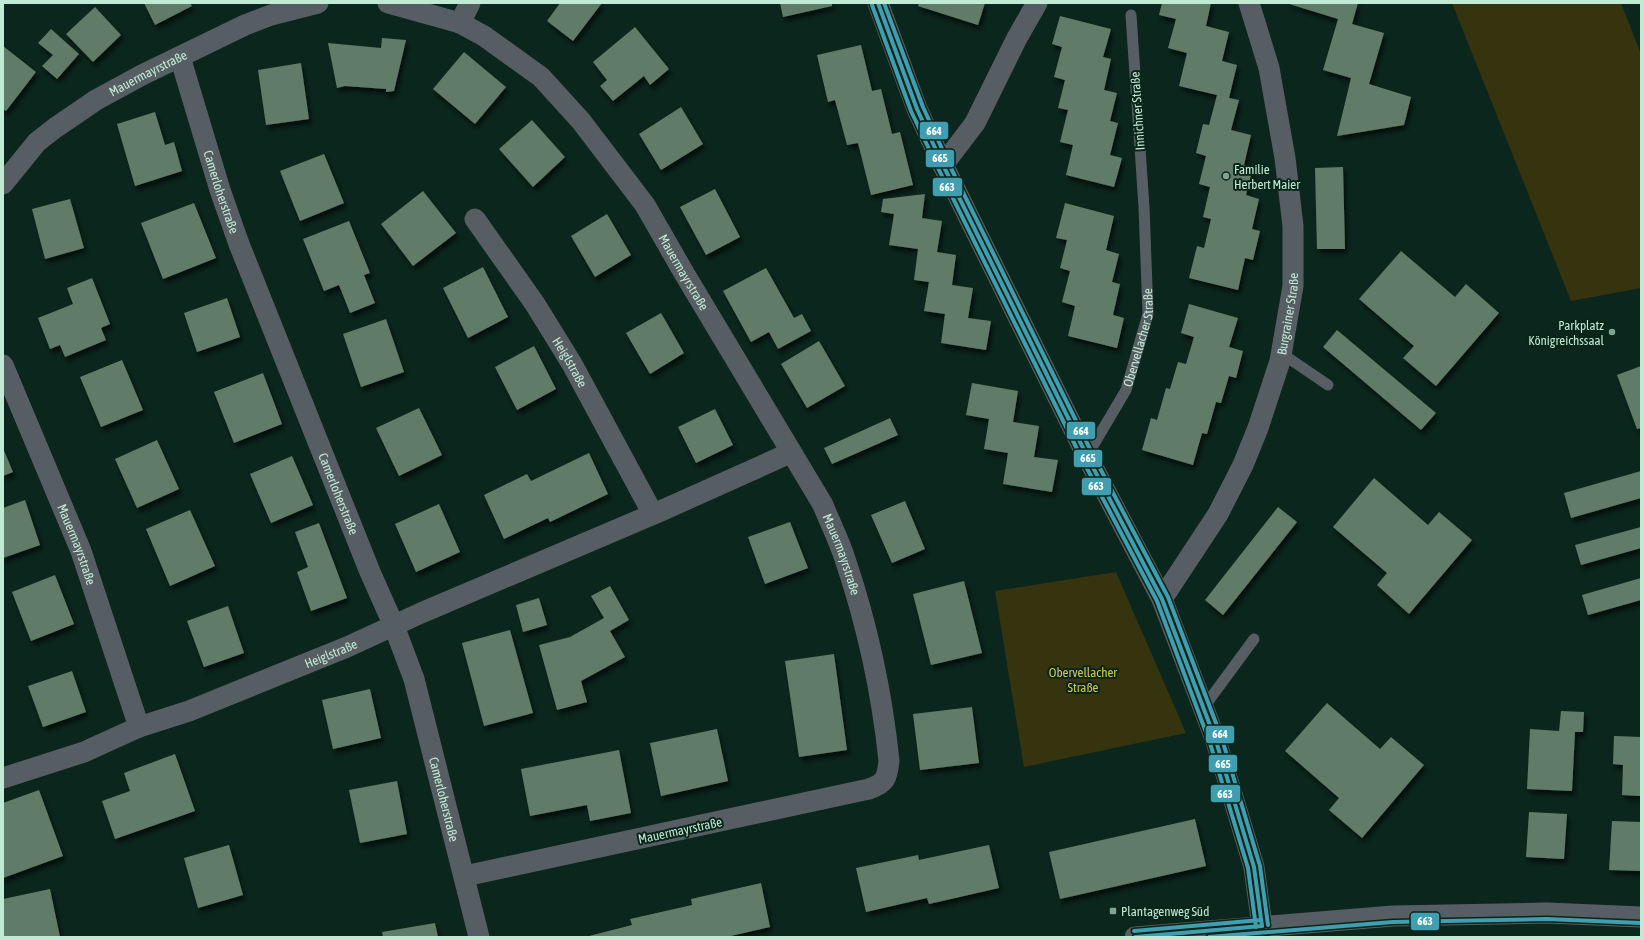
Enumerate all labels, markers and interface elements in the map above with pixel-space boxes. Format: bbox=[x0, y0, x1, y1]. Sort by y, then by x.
street label: Mauermayrstraße bbox=[107, 47, 190, 99]
street label: Innichner Straße bbox=[1127, 71, 1148, 151]
line badge: 664 bbox=[919, 121, 949, 140]
text: 664 bbox=[926, 125, 942, 137]
street label: Camerloherstraße bbox=[200, 149, 242, 236]
line badge: 665 bbox=[925, 149, 955, 168]
text: 665 bbox=[932, 152, 948, 164]
place label: Familie Herbert Maier bbox=[1234, 162, 1300, 192]
marker: Familie Herbert Maier bbox=[1221, 171, 1231, 181]
line badge: 663 bbox=[932, 177, 963, 197]
text: 663 bbox=[939, 181, 955, 193]
street label: Mauermayrstraße bbox=[655, 232, 712, 313]
street label: Burgrainer Straße bbox=[1274, 273, 1301, 356]
street label: Obervellacher Straße bbox=[1120, 288, 1156, 389]
place label: Parkplatz Königreichssaal bbox=[1528, 318, 1605, 348]
marker: Parkplatz Königreichssaal bbox=[1607, 327, 1617, 337]
street label: Heiglstraße bbox=[549, 335, 590, 390]
line badge: 664 bbox=[1066, 421, 1096, 440]
text: 664 bbox=[1073, 425, 1089, 437]
line badge: 665 bbox=[1073, 449, 1103, 468]
street label: Camerloherstraße bbox=[315, 451, 361, 537]
text: 665 bbox=[1080, 452, 1096, 464]
line badge: 663 bbox=[1081, 477, 1112, 496]
text: 663 bbox=[1088, 480, 1104, 492]
street label: Mauermayrstraße bbox=[54, 502, 99, 587]
street label: Mauermayrstraße bbox=[819, 512, 863, 597]
street label: Heiglstraße bbox=[302, 636, 360, 671]
park label: Obervellacher Straße bbox=[1049, 665, 1117, 695]
line badge: 664 bbox=[1205, 725, 1235, 744]
text: 664 bbox=[1212, 728, 1228, 740]
line badge: 665 bbox=[1208, 754, 1238, 773]
street label: Camerloherstraße bbox=[426, 756, 462, 843]
text: 665 bbox=[1215, 758, 1231, 770]
line badge: 663 bbox=[1210, 784, 1241, 803]
text: 663 bbox=[1217, 788, 1233, 800]
street label: Mauermayrstraße bbox=[637, 814, 723, 847]
place label: Plantagenweg Süd bbox=[1121, 904, 1209, 919]
marker: Plantagenweg Süd bbox=[1108, 906, 1118, 916]
line badge: 663 bbox=[1410, 912, 1440, 931]
text: 663 bbox=[1417, 915, 1433, 927]

